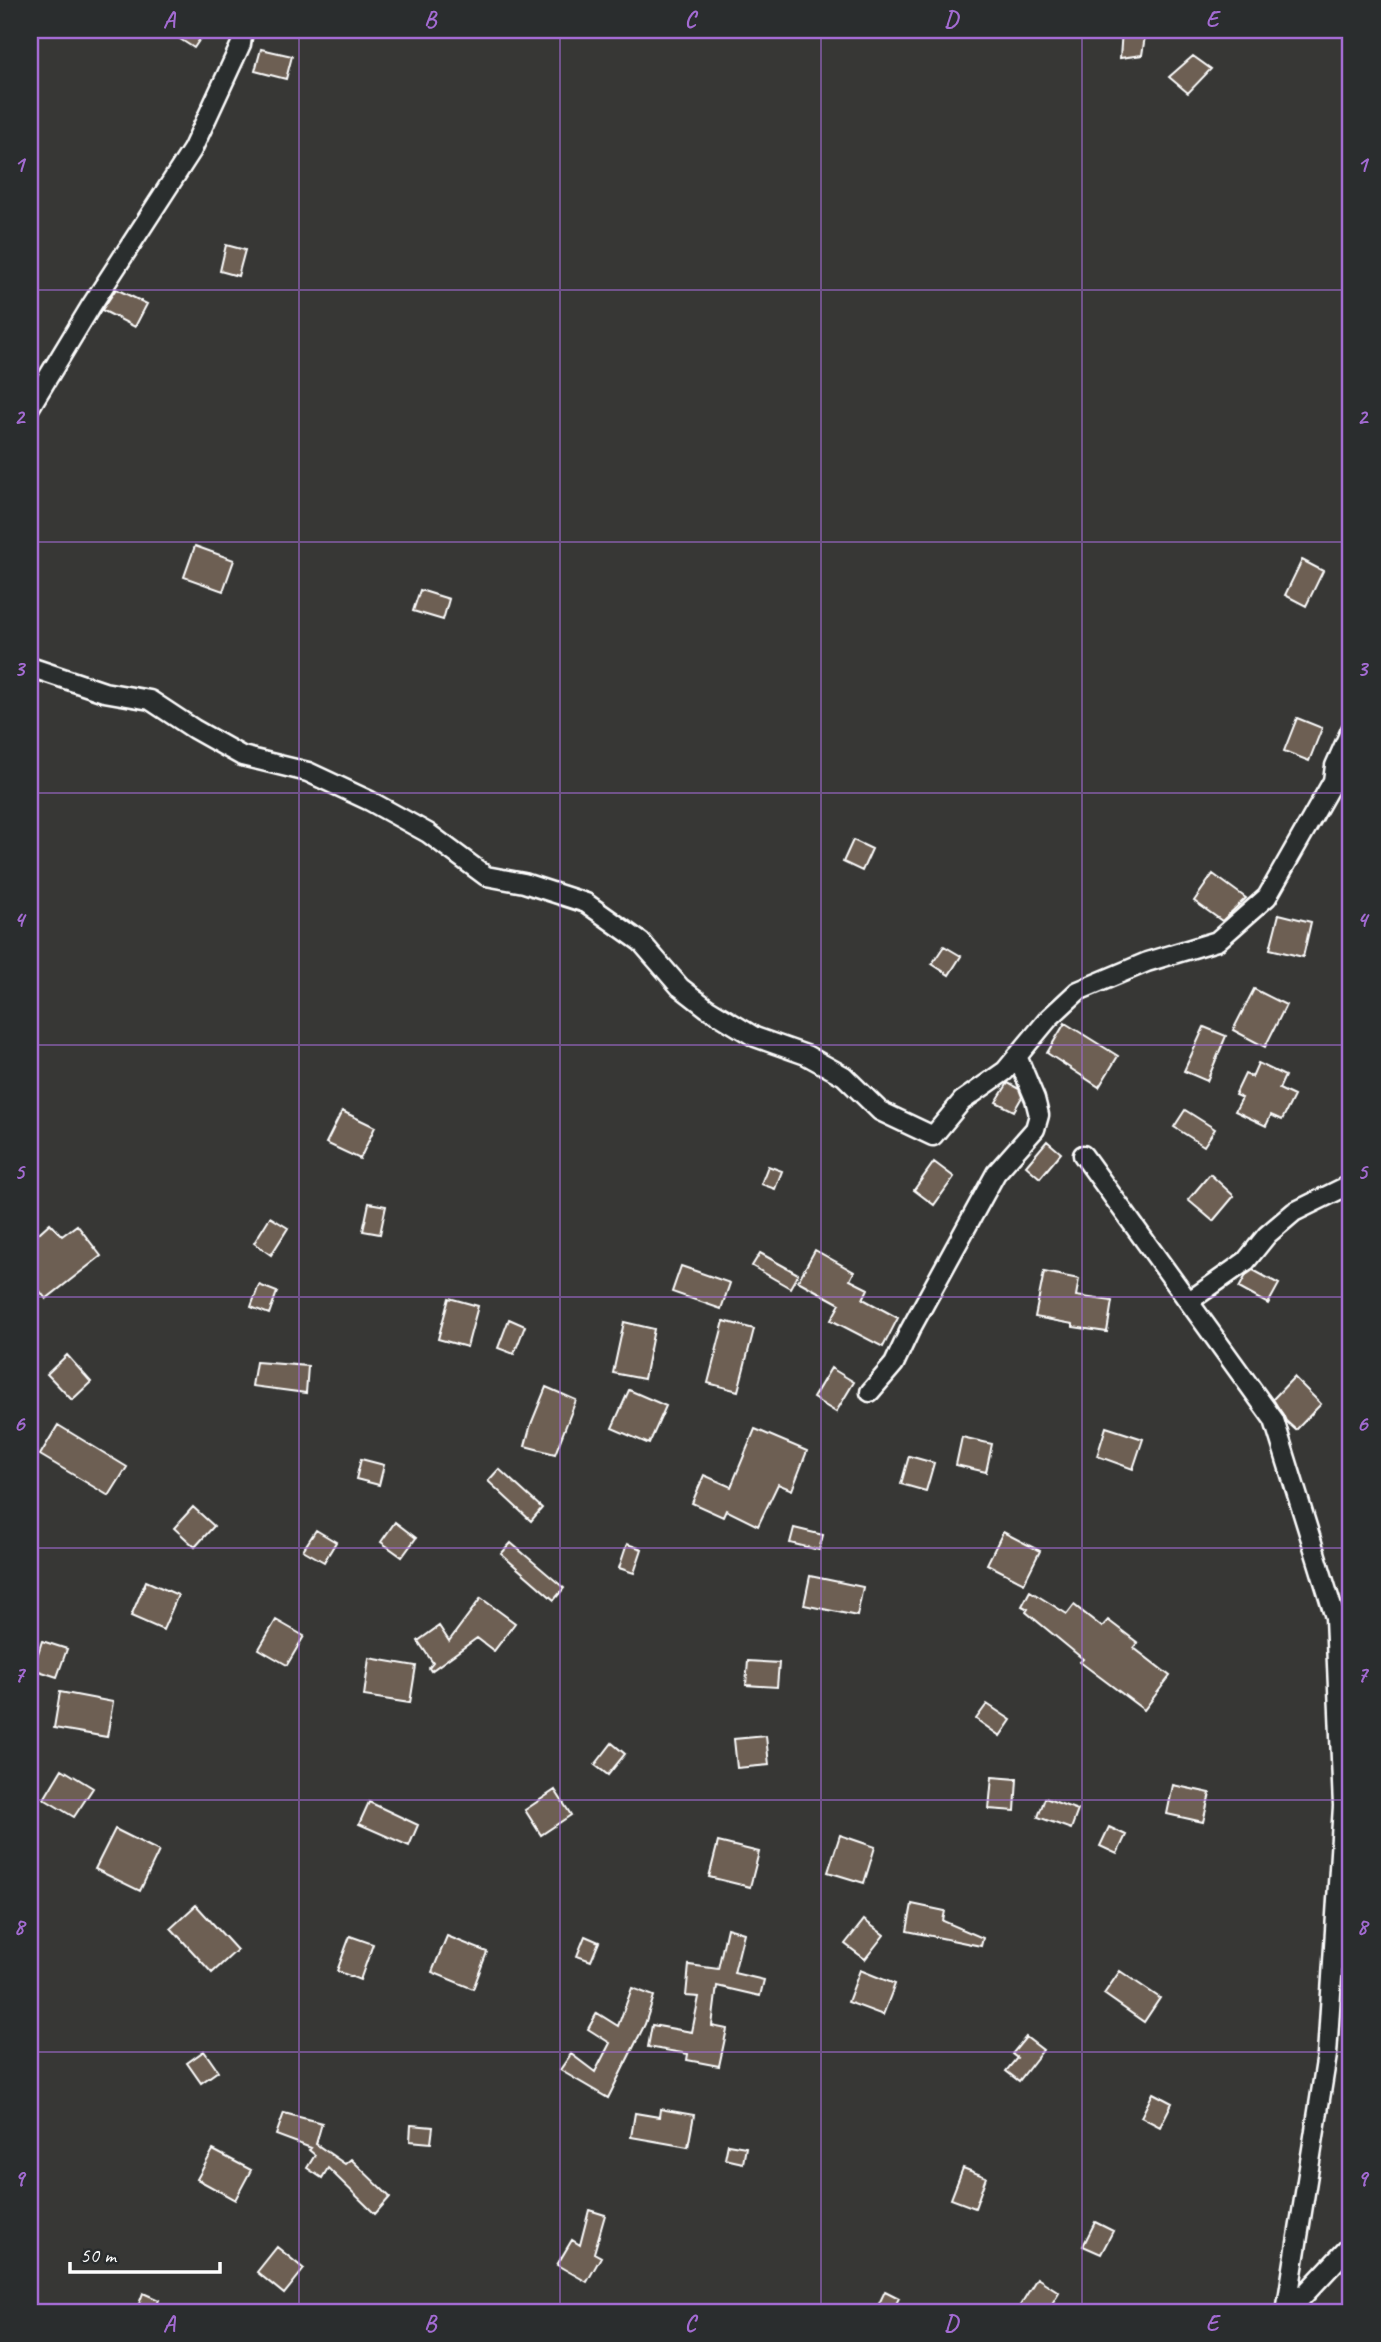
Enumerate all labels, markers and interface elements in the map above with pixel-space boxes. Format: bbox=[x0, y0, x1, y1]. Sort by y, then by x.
text: A bbox=[163, 5, 177, 34]
text: B bbox=[424, 5, 438, 34]
text: C bbox=[685, 5, 699, 34]
text: D bbox=[944, 5, 960, 34]
text: E bbox=[1206, 5, 1222, 34]
text: 1 bbox=[14, 150, 27, 179]
text: 1 bbox=[1357, 150, 1370, 179]
text: 2 bbox=[14, 402, 27, 431]
text: 2 bbox=[1357, 402, 1370, 431]
text: 3 bbox=[14, 654, 27, 683]
text: 3 bbox=[1357, 654, 1370, 683]
text: 4 bbox=[14, 905, 27, 934]
text: 4 bbox=[1357, 905, 1370, 934]
text: 5 bbox=[14, 1157, 26, 1186]
text: 5 bbox=[1357, 1157, 1369, 1186]
text: 6 bbox=[14, 1409, 27, 1438]
text: 6 bbox=[1357, 1409, 1370, 1438]
text: 7 bbox=[14, 1660, 27, 1689]
text: 7 bbox=[1357, 1660, 1370, 1689]
text: 8 bbox=[14, 1912, 27, 1941]
text: 8 bbox=[1357, 1912, 1370, 1941]
text: 9 bbox=[14, 2164, 27, 2193]
text: 9 bbox=[1357, 2164, 1370, 2193]
scale bar bbox=[70, 2230, 220, 2274]
text: 50 m bbox=[80, 2242, 118, 2268]
text: A bbox=[163, 2309, 177, 2338]
text: B bbox=[424, 2309, 438, 2338]
text: C bbox=[685, 2309, 699, 2338]
text: D bbox=[944, 2309, 960, 2338]
text: E bbox=[1206, 2309, 1222, 2338]

